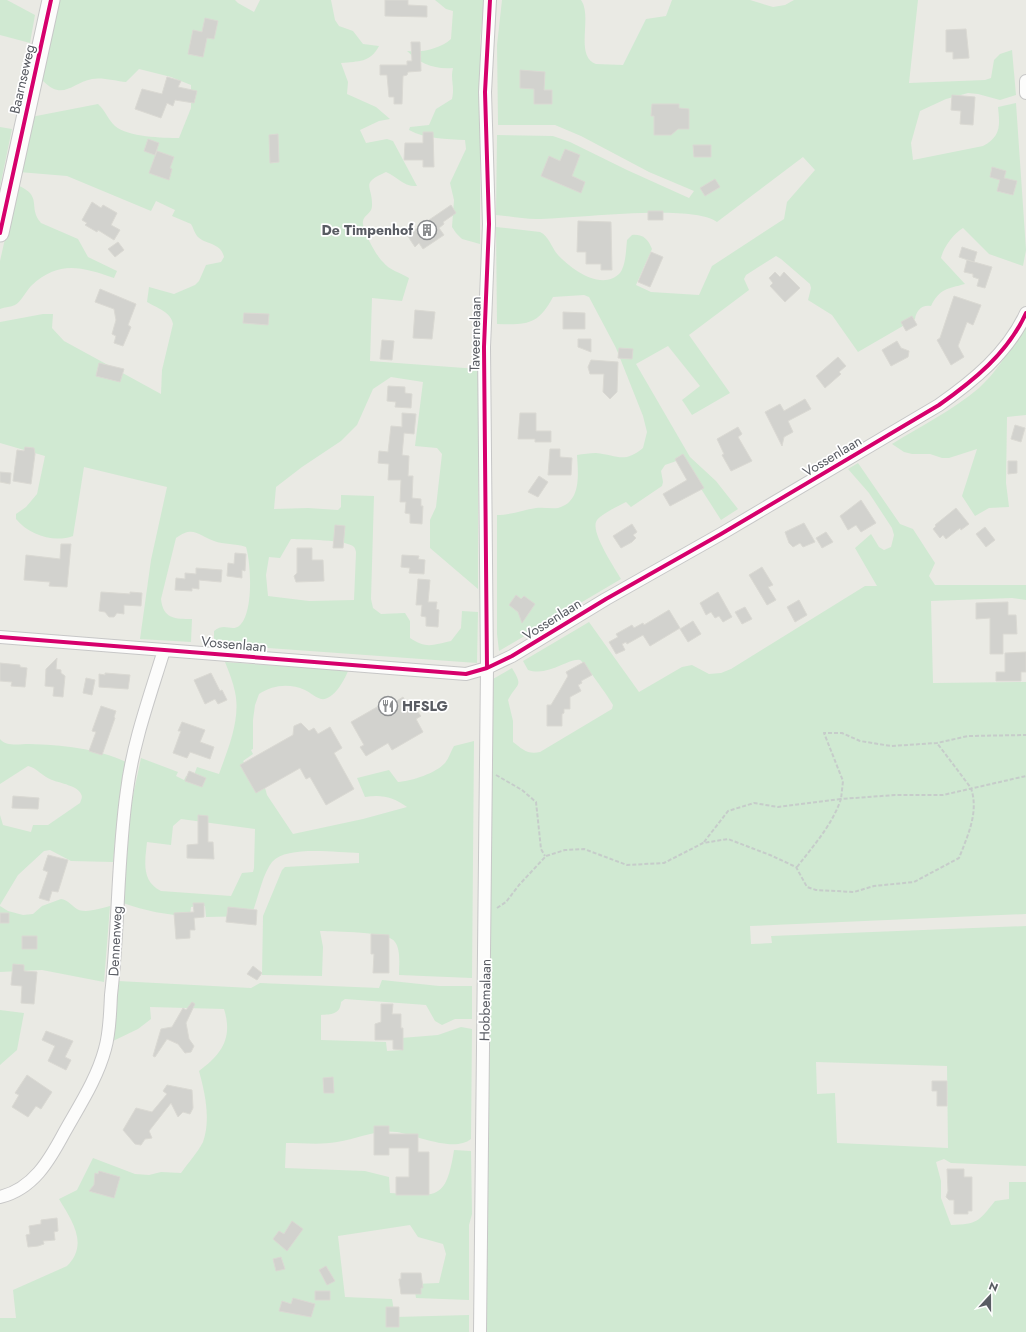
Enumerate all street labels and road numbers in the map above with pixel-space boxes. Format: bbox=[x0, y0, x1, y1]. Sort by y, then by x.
street label: Baarnseweg bbox=[4, 42, 40, 116]
street label: Taveernelaan bbox=[464, 296, 486, 372]
street label: Vossenlaan bbox=[799, 431, 865, 481]
street label: Vossenlaan bbox=[519, 593, 585, 645]
street label: Vossenlaan bbox=[200, 631, 268, 657]
street label: Dennenweg bbox=[103, 905, 127, 977]
street label: Hobbemalaan bbox=[474, 959, 496, 1041]

